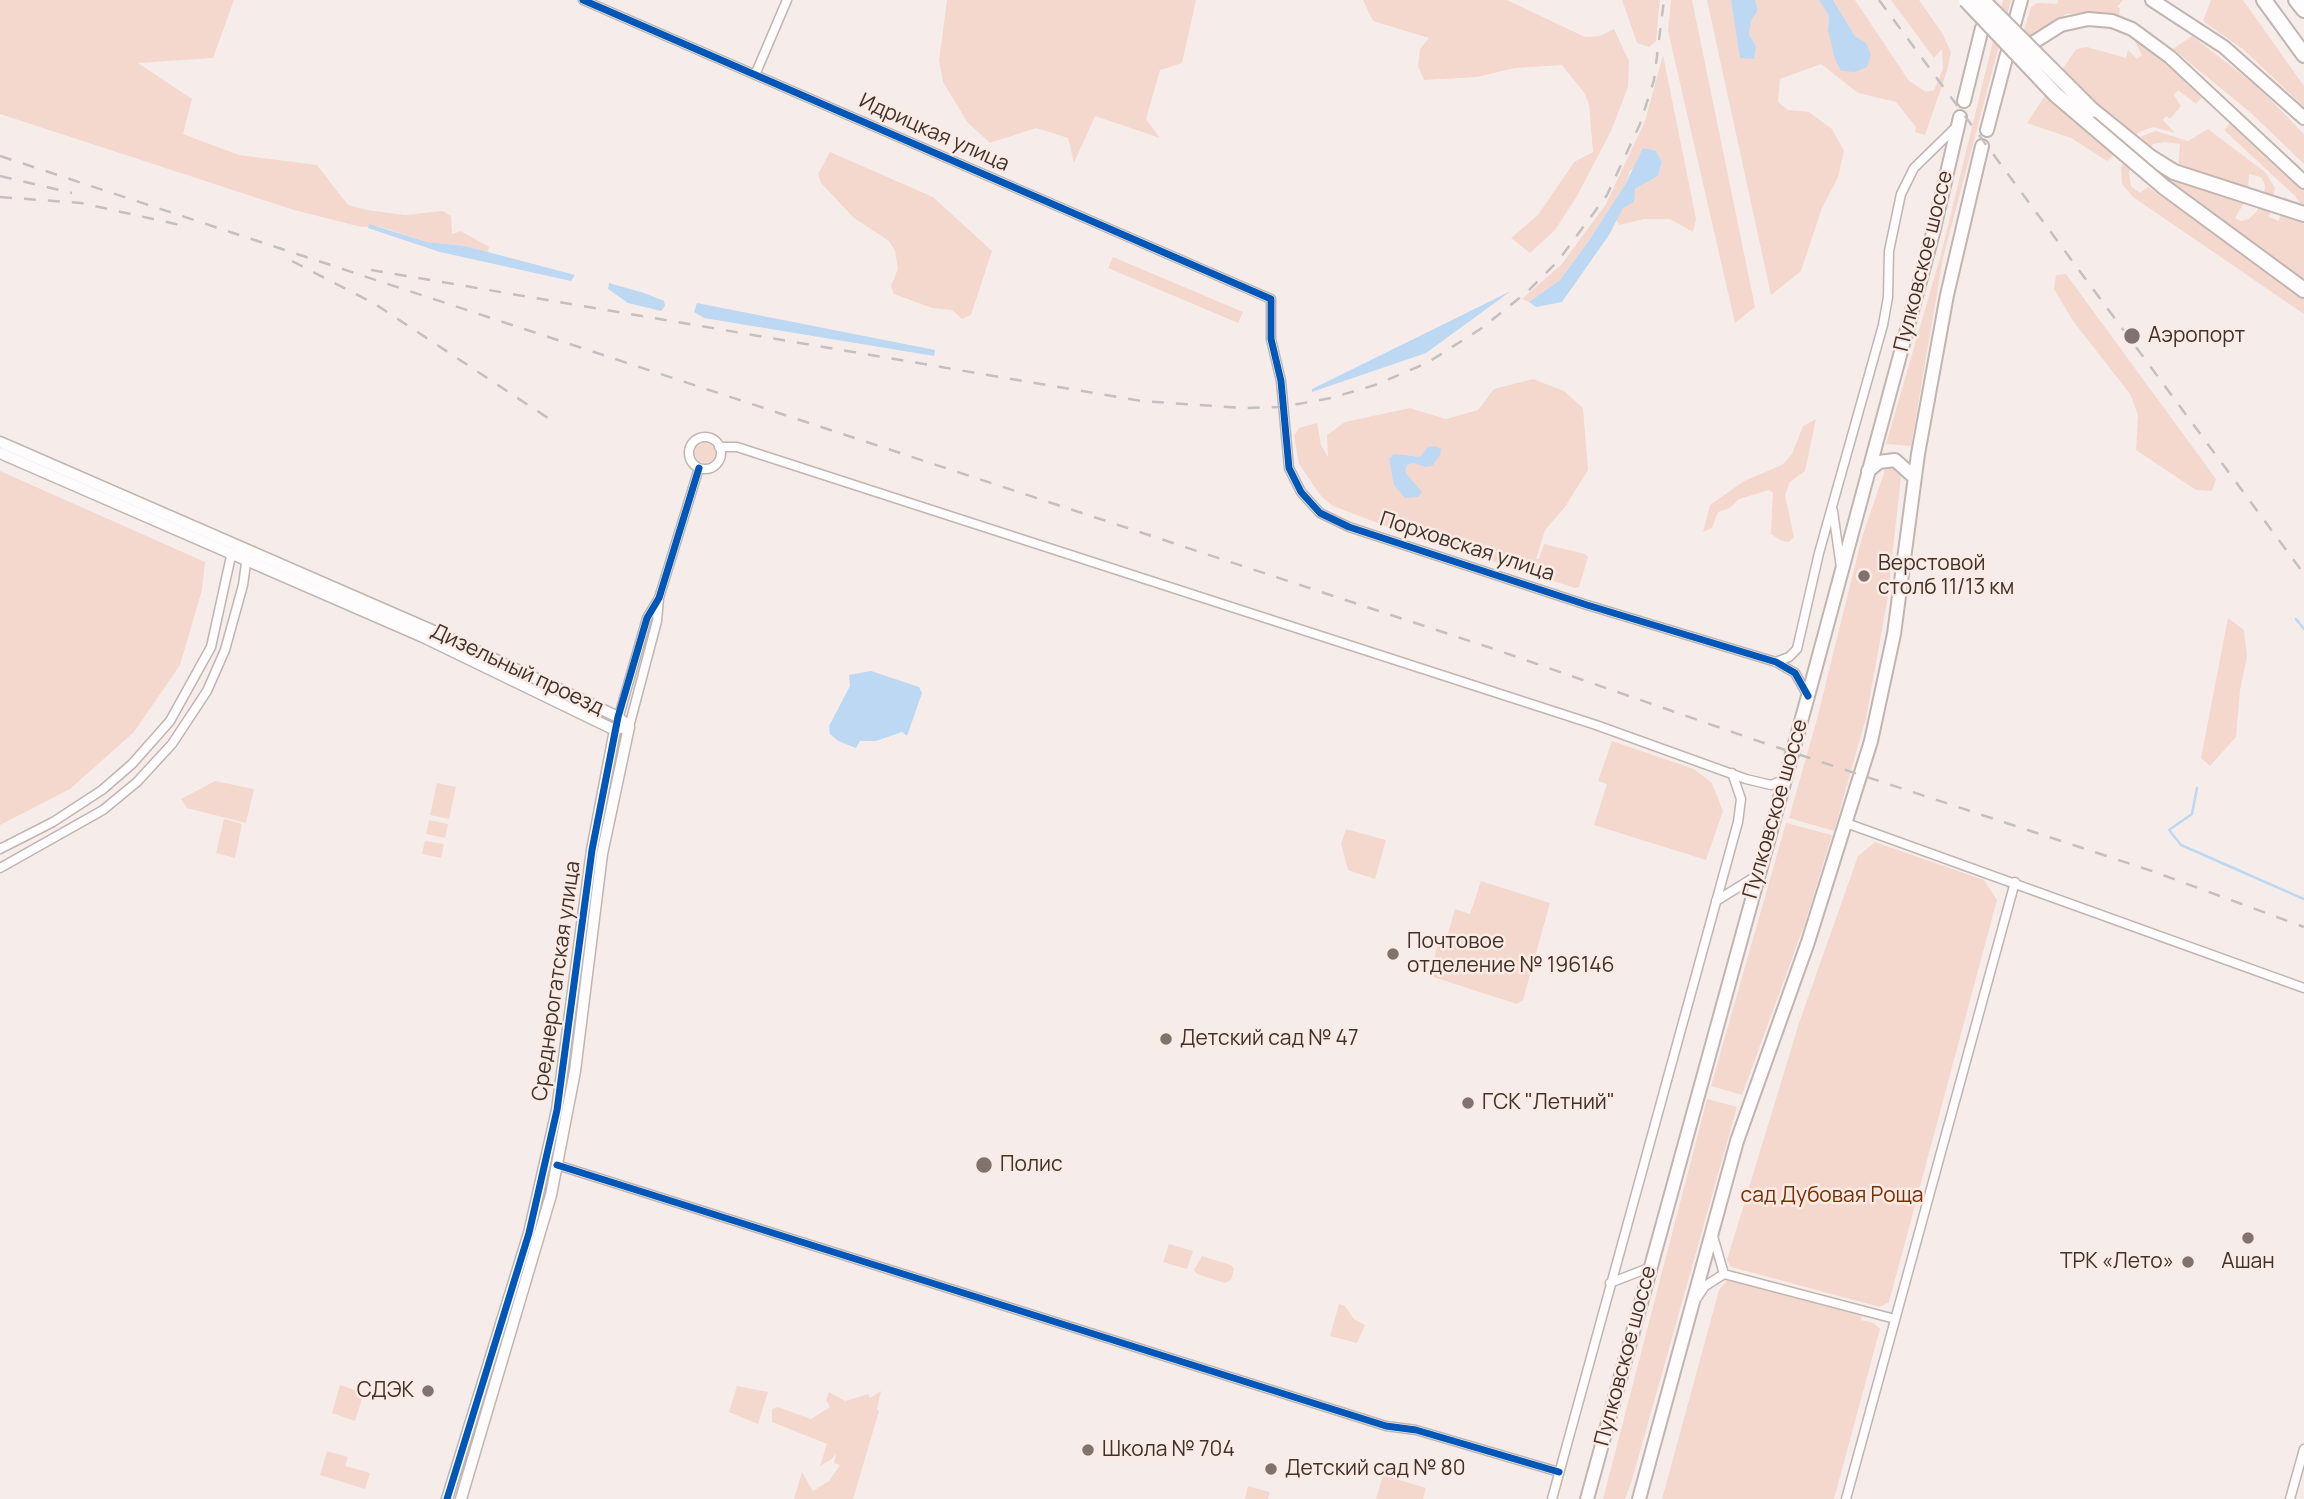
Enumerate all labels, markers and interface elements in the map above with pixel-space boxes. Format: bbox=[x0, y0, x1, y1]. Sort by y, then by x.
street label: Идрицкая улица bbox=[855, 89, 1013, 177]
street label: Пулковское шоссе bbox=[1889, 168, 1959, 354]
place label: Аэропорт bbox=[2148, 323, 2245, 349]
marker: Аэропорт bbox=[2122, 326, 2142, 346]
street label: Порховская улица bbox=[1377, 507, 1557, 587]
place label: Верстовой столб 11/13 км bbox=[1878, 551, 2014, 601]
marker: Верстовой столб 11/13 км bbox=[1856, 568, 1872, 584]
street label: Дизельный проезд bbox=[427, 619, 607, 721]
street label: Пулковское шоссе bbox=[1738, 716, 1814, 902]
street label: Среднерогатская улица bbox=[528, 859, 586, 1103]
place label: Почтовое отделение № 196146 bbox=[1407, 929, 1615, 979]
marker: Почтовое отделение № 196146 bbox=[1385, 946, 1401, 962]
place label: Детский сад № 47 bbox=[1180, 1026, 1359, 1052]
marker: Детский сад № 47 bbox=[1158, 1031, 1174, 1047]
place label: ГСК "Летний" bbox=[1482, 1090, 1615, 1116]
marker: ГСК "Летний" bbox=[1460, 1095, 1476, 1111]
place label: Полис bbox=[1000, 1152, 1063, 1178]
marker: Полис bbox=[974, 1155, 994, 1175]
park label: сад Дубовая Роща bbox=[1741, 1183, 1923, 1209]
marker: Ашан bbox=[2240, 1230, 2256, 1246]
place label: ТРК «Лето» bbox=[2060, 1249, 2174, 1275]
place label: Ашан bbox=[2221, 1249, 2275, 1275]
marker: ТРК «Лето» bbox=[2180, 1254, 2196, 1270]
street label: Пулковское шоссе bbox=[1590, 1263, 1662, 1449]
place label: СДЭК bbox=[357, 1378, 414, 1404]
marker: СДЭК bbox=[420, 1383, 436, 1399]
place label: Школа № 704 bbox=[1102, 1437, 1235, 1463]
marker: Школа № 704 bbox=[1080, 1442, 1096, 1458]
place label: Детский сад № 80 bbox=[1285, 1456, 1466, 1482]
marker: Детский сад № 80 bbox=[1263, 1461, 1279, 1477]

